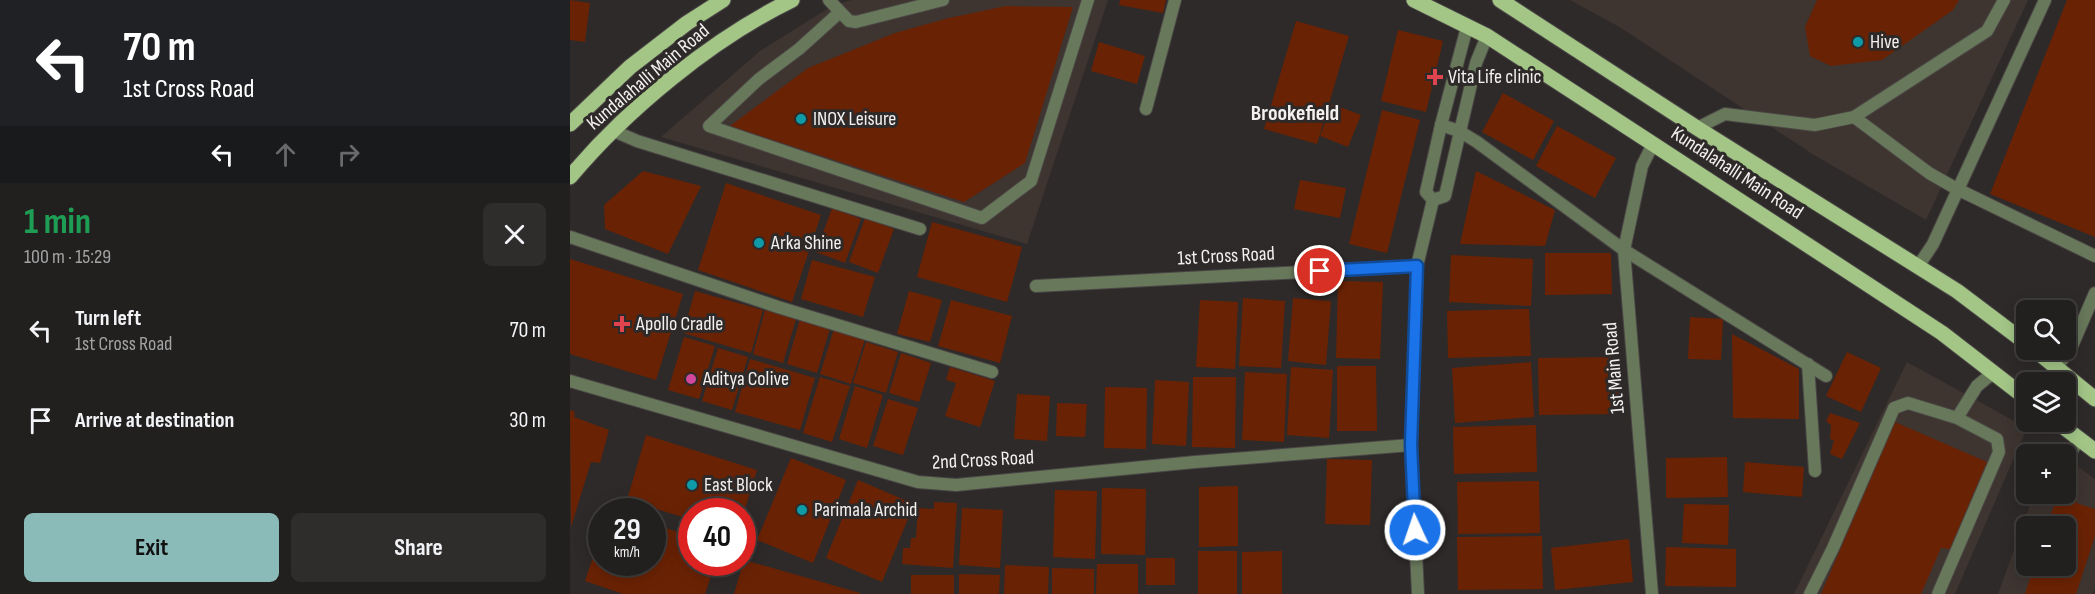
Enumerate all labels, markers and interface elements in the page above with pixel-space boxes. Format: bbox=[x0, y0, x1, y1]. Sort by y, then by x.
street label: Kundalahalli Main Road bbox=[582, 19, 714, 135]
text: 70 m bbox=[123, 22, 196, 73]
icon: left bbox=[24, 24, 102, 102]
place label: Hive bbox=[1870, 30, 1900, 54]
marker: Hive bbox=[1851, 35, 1865, 49]
place label: Vita Life clinic bbox=[1448, 65, 1541, 89]
marker: Vita Life clinic bbox=[1426, 68, 1444, 86]
text: 1st Cross Road bbox=[123, 73, 255, 105]
district label: Brookefield bbox=[1251, 100, 1339, 127]
place label: INOX Leisure bbox=[813, 107, 896, 131]
marker: INOX Leisure bbox=[794, 112, 808, 126]
street label: Kundalahalli Main Road bbox=[1666, 121, 1808, 225]
icon: left bbox=[206, 138, 239, 171]
icon: ahead bbox=[269, 138, 302, 171]
icon: right bbox=[332, 138, 365, 171]
text: 1 min bbox=[24, 201, 91, 244]
button: close bbox=[483, 203, 546, 266]
place label: Arka Shine bbox=[770, 231, 842, 255]
marker: Arka Shine bbox=[752, 236, 766, 250]
street label: 1st Cross Road bbox=[1177, 241, 1275, 271]
text: 100 m · 15:29 bbox=[24, 245, 111, 269]
pin bbox=[1294, 245, 1345, 296]
icon: arrive bbox=[1303, 254, 1336, 287]
map controls bbox=[2016, 300, 2076, 576]
button: search bbox=[2016, 300, 2076, 360]
text: Turn left bbox=[75, 305, 141, 332]
place label: Apollo Cradle bbox=[635, 312, 723, 336]
icon: left bbox=[24, 314, 57, 347]
marker: Apollo Cradle bbox=[613, 315, 631, 333]
text: 70 m bbox=[510, 317, 546, 344]
street label: 1st Main Road bbox=[1598, 321, 1630, 415]
text: 1st Cross Road bbox=[75, 332, 172, 356]
place label: Aditya Colive bbox=[702, 367, 789, 391]
marker: Aditya Colive bbox=[684, 372, 698, 386]
button: layers bbox=[2016, 372, 2076, 432]
icon: arrive bbox=[24, 404, 57, 437]
text: Arrive at destination bbox=[75, 407, 234, 434]
text: 30 m bbox=[509, 407, 546, 434]
button: + bbox=[2016, 444, 2076, 504]
street label: 2nd Cross Road bbox=[931, 445, 1035, 475]
place label: East Block bbox=[704, 473, 773, 497]
marker: East Block bbox=[685, 478, 699, 492]
speed limit sign: 40 bbox=[678, 498, 756, 576]
place label: Parimala Archid bbox=[814, 498, 917, 522]
position arrow bbox=[1383, 498, 1447, 562]
marker: Parimala Archid bbox=[795, 503, 809, 517]
text: 29 bbox=[613, 512, 641, 548]
button: Exit bbox=[24, 513, 279, 582]
button: Share bbox=[291, 513, 546, 582]
button: − bbox=[2016, 516, 2076, 576]
text: km/h bbox=[614, 543, 640, 562]

